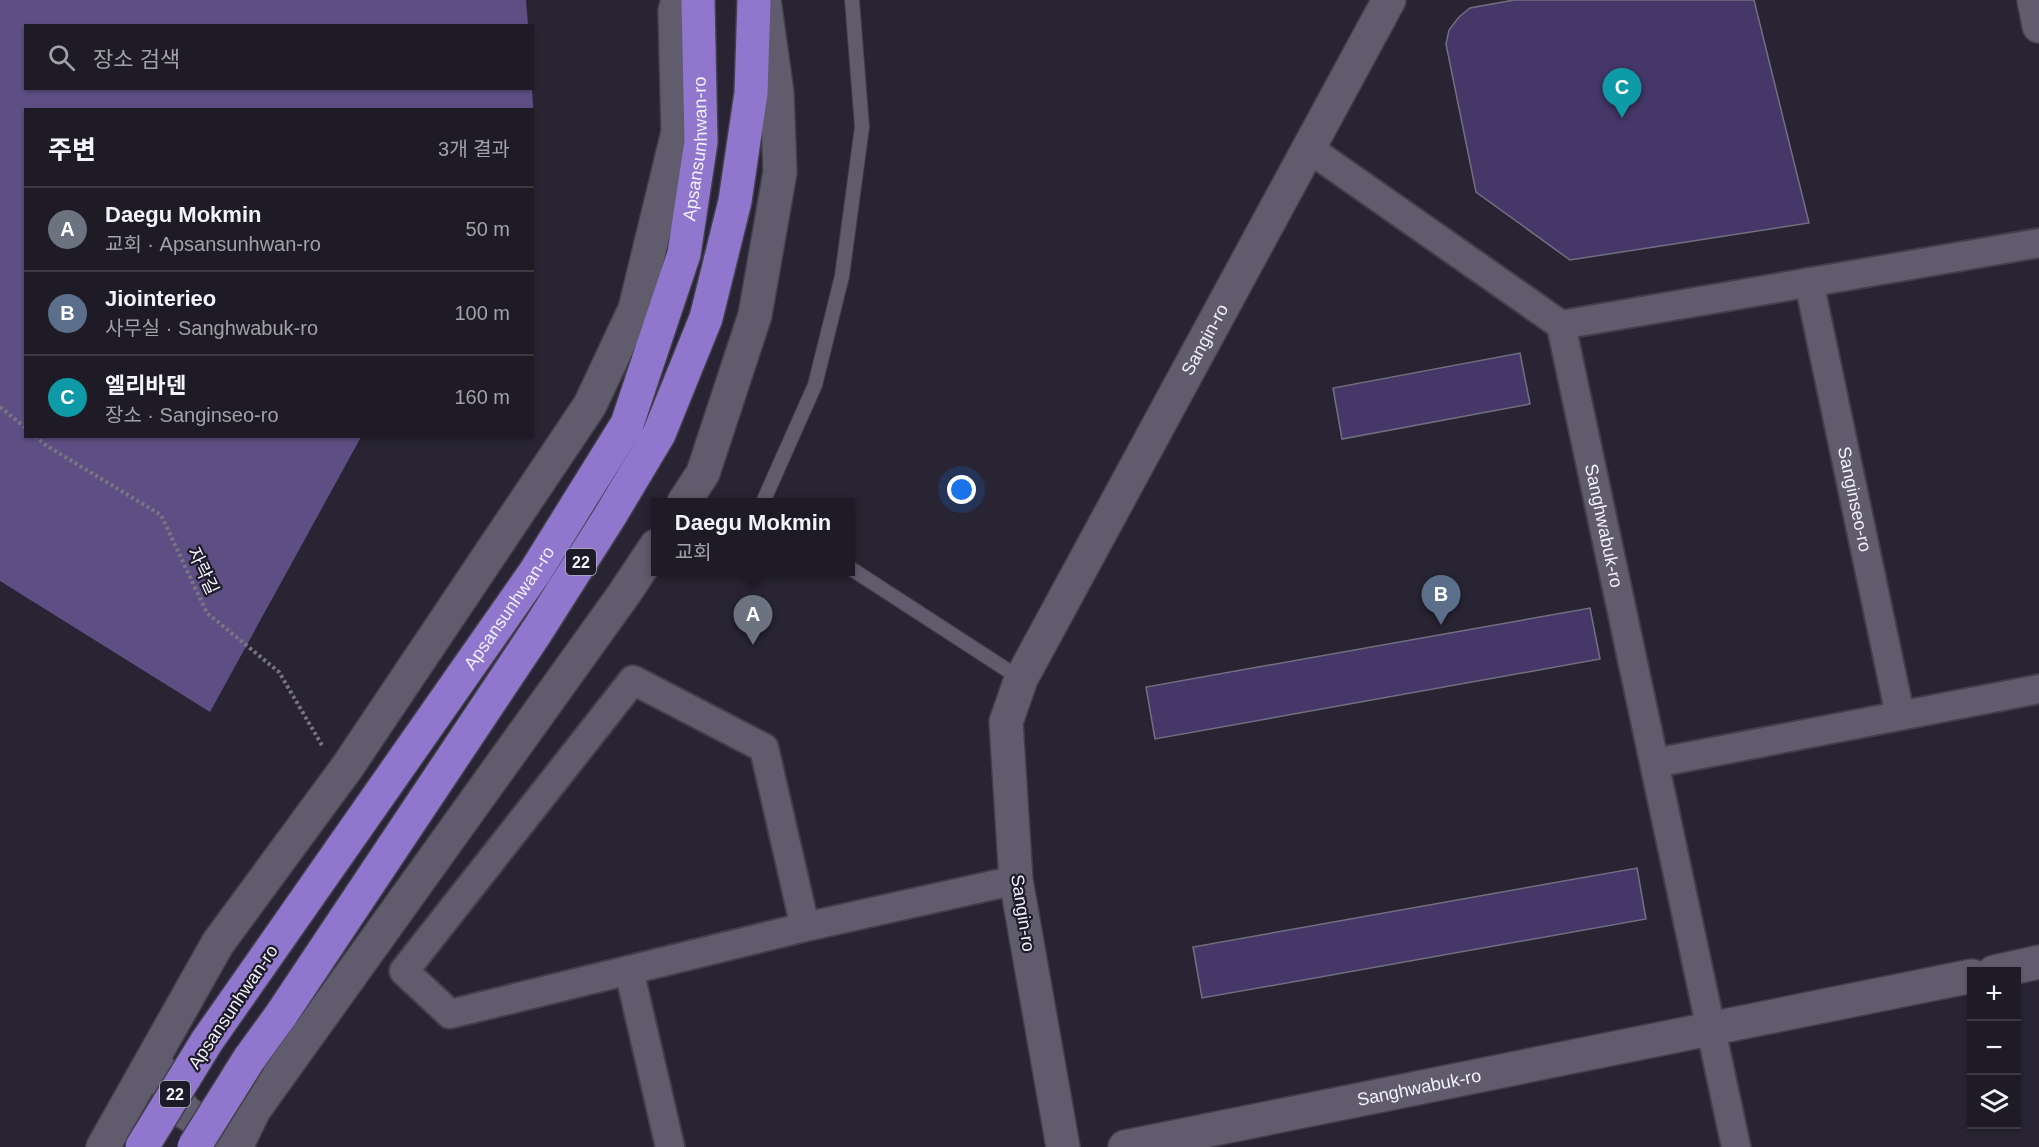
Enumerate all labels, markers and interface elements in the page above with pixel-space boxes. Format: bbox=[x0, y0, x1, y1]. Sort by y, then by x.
search box bbox=[24, 24, 534, 90]
icon: search bbox=[45, 41, 78, 74]
text: 장소 검색 bbox=[93, 47, 180, 72]
pin: C bbox=[1602, 68, 1642, 118]
street label: Apsansunhwan-ro bbox=[679, 76, 711, 222]
text: 주변 bbox=[48, 135, 96, 165]
text: 3개 결과 bbox=[438, 138, 510, 160]
text: Daegu Mokmin bbox=[105, 202, 261, 227]
text: A bbox=[60, 218, 75, 240]
text: 50 m bbox=[466, 218, 510, 240]
text: 교회 · Apsansunhwan-ro bbox=[105, 233, 321, 255]
text: Jiointerieo bbox=[105, 286, 216, 311]
street label: Sangin-ro bbox=[1178, 301, 1232, 379]
text: B bbox=[60, 302, 75, 324]
text: 100 m bbox=[454, 302, 510, 324]
text: 사무실 · Sanghwabuk-ro bbox=[105, 317, 318, 339]
text: 엘리바덴 bbox=[105, 373, 186, 398]
text: C bbox=[60, 386, 75, 408]
text: 160 m bbox=[454, 386, 510, 408]
text: 장소 · Sanginseo-ro bbox=[105, 404, 279, 426]
street label: Sanginseo-ro bbox=[1834, 445, 1875, 554]
street label: Sanghwabuk-ro bbox=[1581, 462, 1627, 590]
your location bbox=[947, 475, 976, 504]
popup bbox=[651, 498, 855, 576]
text: Daegu Mokmin bbox=[675, 510, 831, 535]
text: 교회 bbox=[675, 541, 712, 563]
street label: Apsansunhwan-ro bbox=[460, 543, 558, 674]
street label: 자락길 bbox=[183, 544, 223, 598]
road number: 22 bbox=[566, 549, 596, 575]
pin: B bbox=[1422, 576, 1460, 625]
pin: A bbox=[734, 596, 772, 645]
street label: Sangin-ro bbox=[1007, 873, 1039, 953]
street label: Apsansunhwan-ro bbox=[184, 941, 282, 1073]
map controls bbox=[1967, 967, 2021, 1129]
button: + bbox=[1967, 967, 2021, 1021]
button: − bbox=[1967, 1021, 2021, 1075]
street label: Sanghwabuk-ro bbox=[1355, 1065, 1483, 1110]
button: layers bbox=[1967, 1075, 2021, 1129]
road number: 22 bbox=[160, 1081, 190, 1107]

